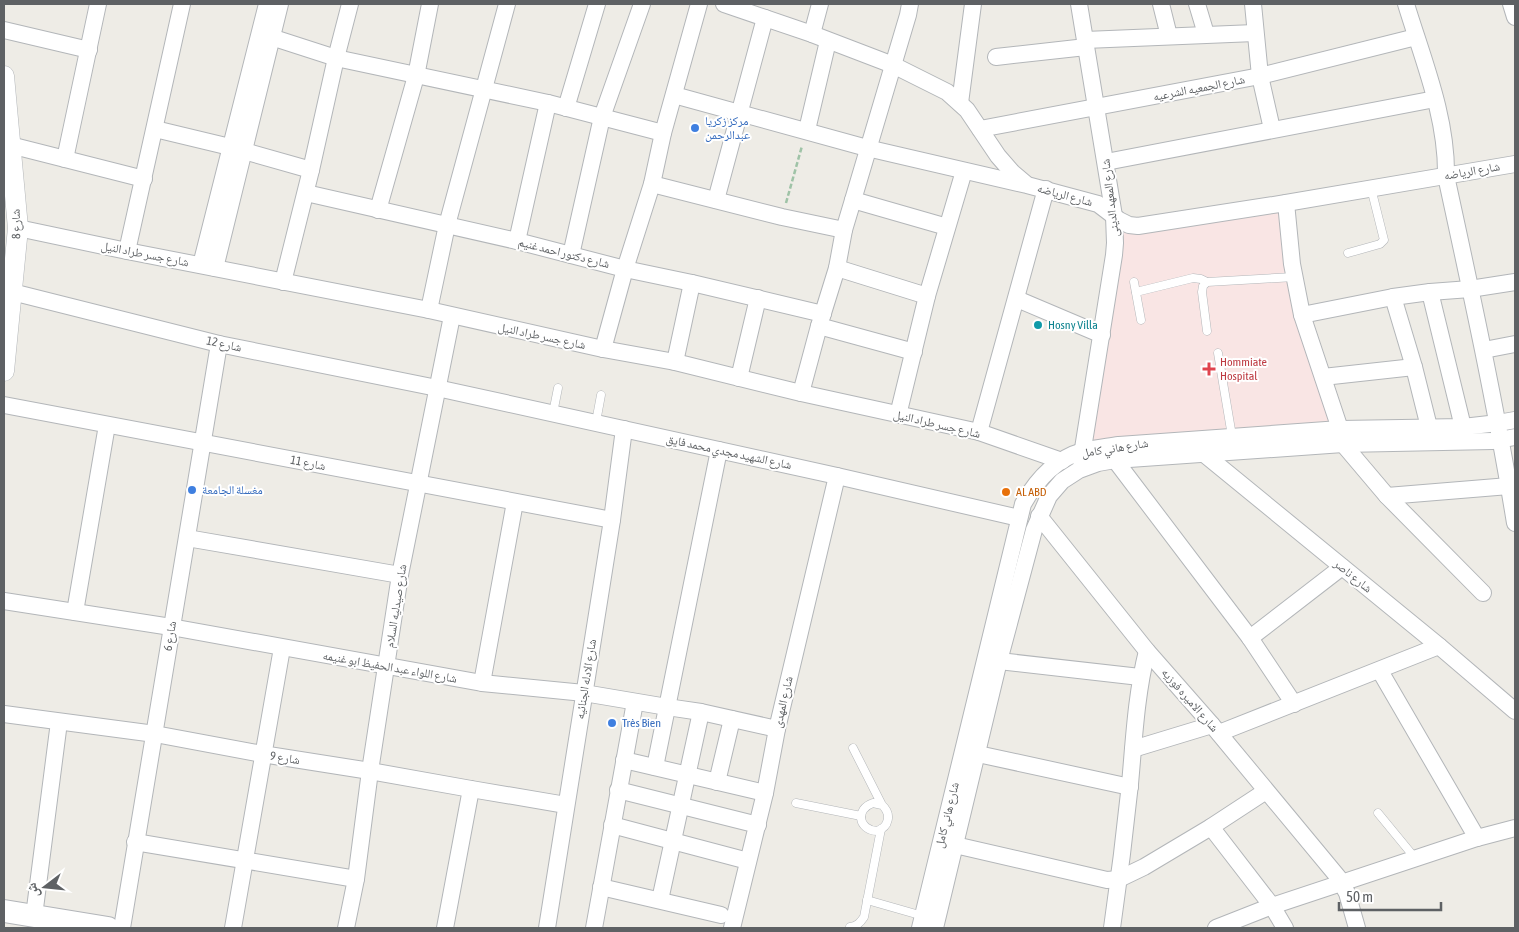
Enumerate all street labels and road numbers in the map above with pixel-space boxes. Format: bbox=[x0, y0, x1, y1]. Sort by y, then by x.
street label: شارع الجمعيه الشرعيه bbox=[1152, 72, 1246, 105]
street label: شارع المعهد الدينى bbox=[1098, 158, 1123, 238]
street label: شارع الرياضه bbox=[1443, 159, 1501, 184]
street label: شارع الرياضه bbox=[1036, 181, 1094, 210]
street label: شارع 8 bbox=[9, 209, 24, 239]
street label: شارع دكتور احمد غنيم bbox=[517, 235, 611, 272]
street label: شارع جسر طراد النيل bbox=[100, 239, 190, 270]
street label: شارع جسر طراد النيل bbox=[497, 320, 587, 353]
street label: شارع 12 bbox=[205, 333, 243, 356]
street label: شارع جسر طراد النيل bbox=[892, 407, 982, 442]
street label: شارع الشهيد مجدي محمد فايق bbox=[664, 432, 793, 475]
street label: شارع هاني كامل bbox=[1081, 436, 1150, 463]
street label: شارع 11 bbox=[289, 453, 327, 474]
street label: شارع ناصر bbox=[1330, 556, 1375, 596]
street label: شارع صيدليه السلام bbox=[382, 563, 411, 649]
street label: شارع 6 bbox=[161, 620, 180, 652]
street label: شارع الادله الجنائيه bbox=[573, 638, 600, 720]
street label: شارع اللواء عبد الحفيظ ابو غنيمه bbox=[322, 648, 458, 687]
street label: شارع الاميره فوزيه bbox=[1158, 665, 1221, 735]
street label: شارع المهدى bbox=[770, 675, 797, 729]
street label: شارع 9 bbox=[269, 749, 301, 768]
street label: شارع هاني كامل bbox=[932, 781, 965, 850]

